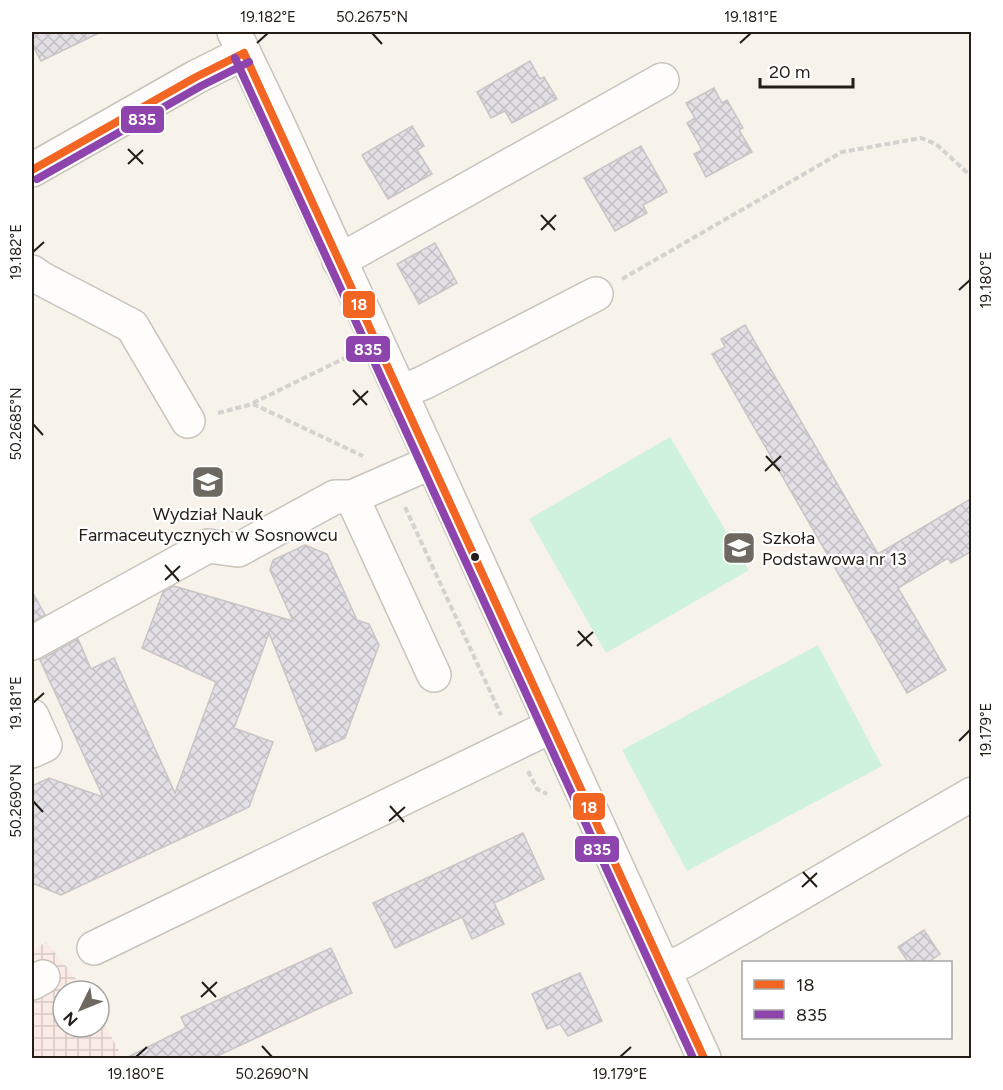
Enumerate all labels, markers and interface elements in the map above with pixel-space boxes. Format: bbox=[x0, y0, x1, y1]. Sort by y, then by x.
text: 19.182°E bbox=[240, 8, 296, 26]
text: 50.2675°N bbox=[336, 8, 408, 26]
text: 19.181°E bbox=[724, 8, 778, 26]
scale bar bbox=[760, 51, 853, 89]
text: 20 m bbox=[769, 61, 810, 83]
line badge: 835 bbox=[120, 105, 165, 134]
text: 835 bbox=[128, 110, 156, 129]
text: 19.182°E bbox=[7, 224, 25, 280]
text: 19.180°E bbox=[977, 251, 995, 309]
line badge: 18 bbox=[342, 290, 376, 319]
text: 18 bbox=[351, 295, 367, 314]
line badge: 835 bbox=[345, 335, 391, 363]
text: 835 bbox=[354, 340, 382, 359]
text: 50.2685°N bbox=[7, 387, 25, 461]
school or university icon: Wydział Nauk Farmaceutycznych w Sosnowcu bbox=[190, 464, 226, 500]
place label: Wydział Nauk Farmaceutycznych w Sosnowcu bbox=[78, 503, 338, 546]
place label: Szkoła Podstawowa nr 13 bbox=[762, 527, 907, 570]
school or university icon: Szkoła Podstawowa nr 13 bbox=[721, 530, 757, 566]
unlabelled marker bbox=[469, 551, 481, 563]
text: 19.181°E bbox=[7, 676, 25, 730]
text: 19.179°E bbox=[977, 703, 995, 757]
text: 50.2690°N bbox=[7, 764, 25, 838]
line badge: 18 bbox=[572, 792, 606, 821]
text: 18 bbox=[581, 798, 597, 817]
line badge: 835 bbox=[574, 835, 620, 863]
text: 835 bbox=[583, 840, 611, 859]
legend bbox=[742, 961, 952, 1039]
text: 18 bbox=[796, 974, 815, 996]
north arrow bbox=[51, 979, 111, 1039]
text: 835 bbox=[796, 1004, 827, 1026]
text: N bbox=[59, 1008, 82, 1030]
text: 19.180°E bbox=[107, 1065, 165, 1083]
text: 50.2690°N bbox=[235, 1065, 309, 1083]
text: 19.179°E bbox=[593, 1065, 647, 1083]

